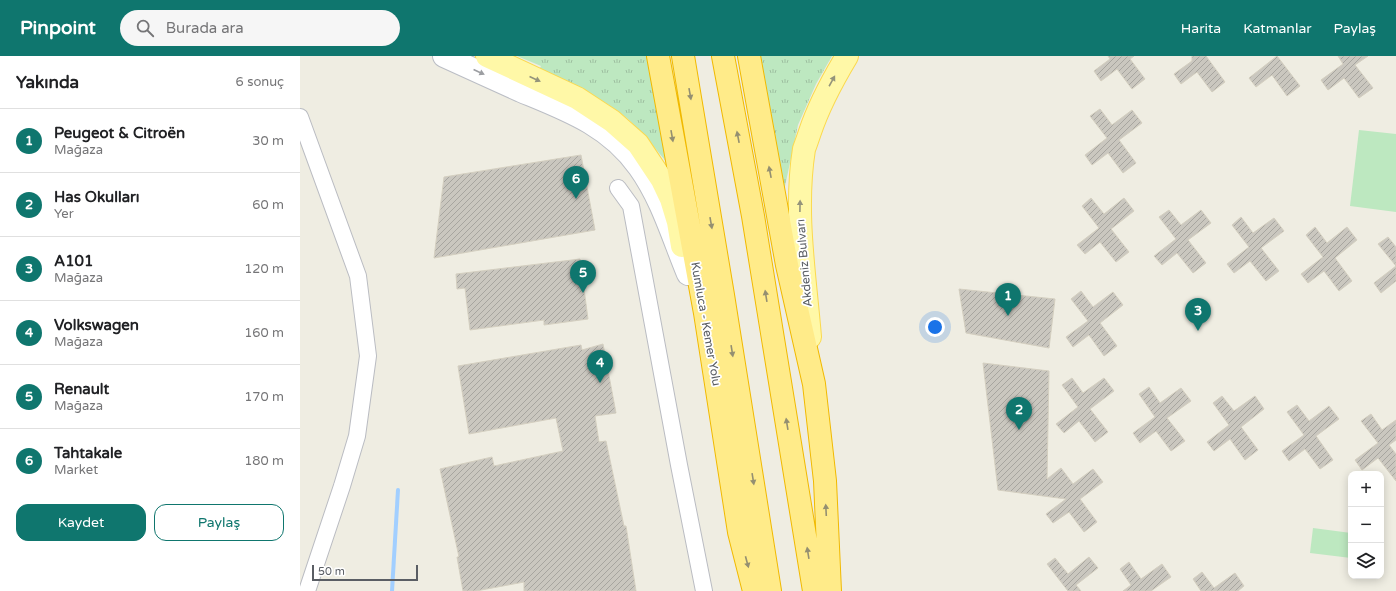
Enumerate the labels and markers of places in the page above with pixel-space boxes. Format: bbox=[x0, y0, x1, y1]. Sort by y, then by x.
pin: 6 bbox=[563, 166, 589, 199]
pin: 5 bbox=[570, 260, 596, 293]
pin: 1 bbox=[995, 283, 1021, 316]
pin: 3 bbox=[1185, 298, 1211, 331]
pin: 4 bbox=[587, 350, 613, 383]
pin: 2 bbox=[1006, 397, 1032, 430]

